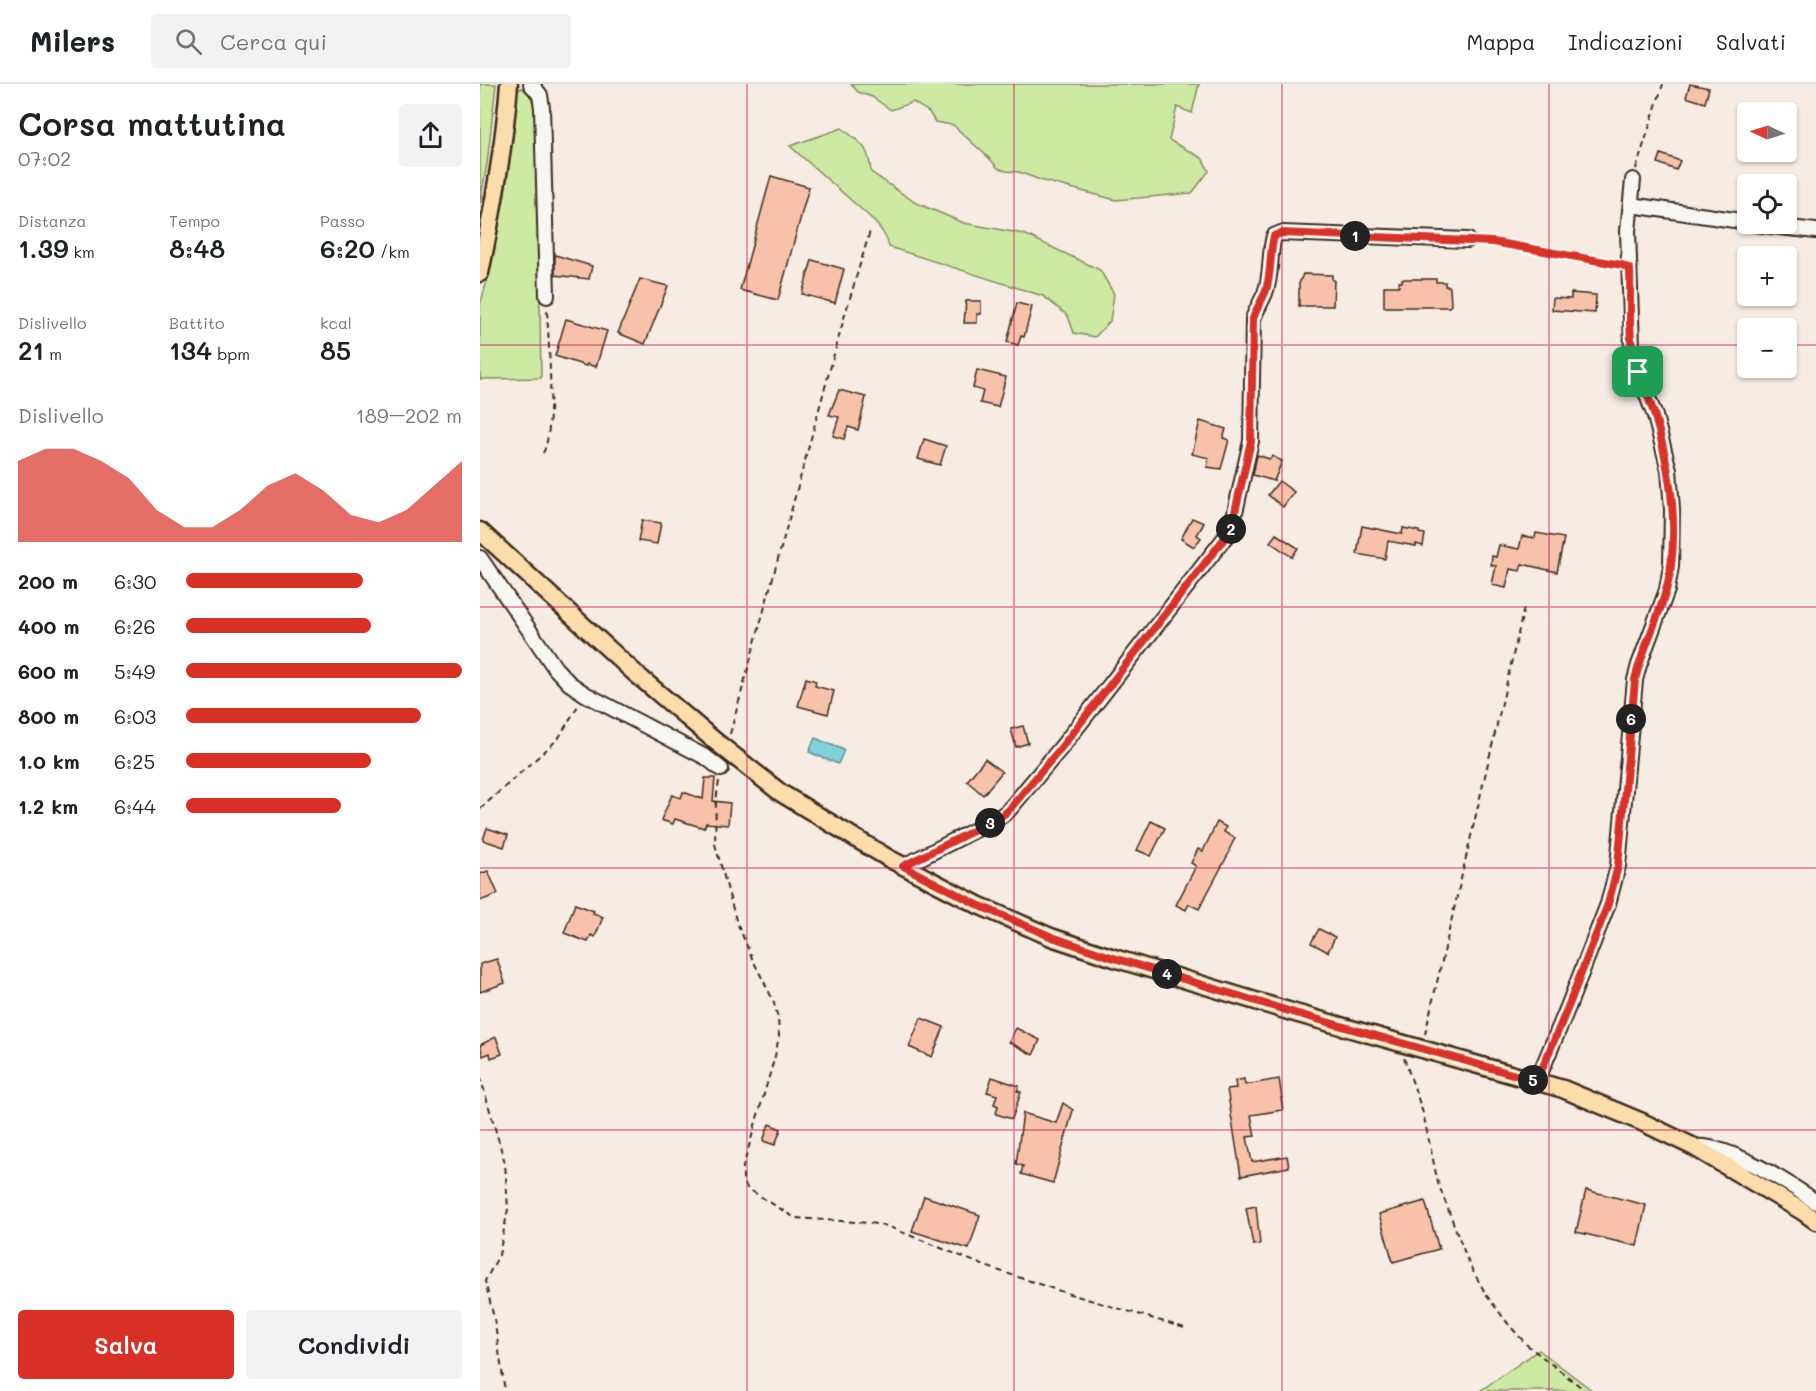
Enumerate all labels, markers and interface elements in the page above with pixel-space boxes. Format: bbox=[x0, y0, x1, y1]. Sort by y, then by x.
search box bbox=[151, 14, 571, 68]
text: Milers bbox=[30, 23, 115, 59]
icon: search bbox=[172, 25, 205, 58]
text: Cerca qui bbox=[220, 27, 327, 56]
text: Mappa bbox=[1467, 28, 1535, 55]
text: Indicazioni bbox=[1568, 28, 1683, 55]
text: Salvati bbox=[1716, 28, 1786, 55]
text: Corsa mattutina bbox=[18, 101, 286, 144]
north arrow bbox=[1737, 102, 1797, 162]
map controls bbox=[1737, 102, 1797, 378]
button: share bbox=[399, 104, 462, 167]
text: 07:02 bbox=[18, 145, 71, 171]
button: locate bbox=[1737, 174, 1797, 234]
text: Distanza bbox=[18, 210, 86, 231]
text: Tempo bbox=[169, 210, 220, 231]
text: Passo bbox=[320, 210, 365, 231]
pin: 1 bbox=[1340, 221, 1370, 251]
text: 1 bbox=[1351, 225, 1359, 246]
text: 1.39 bbox=[18, 231, 68, 265]
text: 8:48 bbox=[169, 231, 225, 265]
text: 6:20 bbox=[320, 231, 375, 265]
text: km bbox=[68, 241, 95, 262]
text: /km bbox=[375, 241, 410, 262]
button: + bbox=[1737, 246, 1797, 306]
text: Dislivello bbox=[18, 312, 86, 333]
text: Battito bbox=[169, 312, 224, 333]
text: kcal bbox=[320, 312, 352, 333]
button: − bbox=[1737, 318, 1797, 378]
text: 21 bbox=[18, 333, 44, 367]
text: 134 bbox=[169, 333, 212, 367]
text: 85 bbox=[320, 333, 351, 367]
text: m bbox=[44, 343, 62, 364]
text: bpm bbox=[212, 343, 250, 364]
pin bbox=[1612, 346, 1663, 397]
icon: arrive bbox=[1621, 355, 1654, 388]
text: Dislivello bbox=[18, 402, 104, 428]
text: 189–202 m bbox=[356, 402, 462, 428]
pin: 2 bbox=[1216, 514, 1246, 544]
text: 2 bbox=[1227, 518, 1235, 539]
text: 200 m bbox=[18, 568, 78, 594]
text: 6:30 bbox=[114, 568, 156, 594]
text: 400 m bbox=[18, 613, 79, 639]
text: 6:26 bbox=[114, 613, 156, 639]
text: 600 m bbox=[18, 658, 79, 684]
text: 5:49 bbox=[114, 658, 155, 684]
text: 800 m bbox=[18, 703, 79, 729]
text: 6:03 bbox=[114, 703, 156, 729]
pin: 6 bbox=[1616, 704, 1646, 734]
text: 6 bbox=[1626, 708, 1636, 729]
text: 1.0 km bbox=[18, 748, 80, 774]
text: 6:25 bbox=[114, 748, 155, 774]
text: 1.2 km bbox=[18, 793, 78, 819]
text: 6:44 bbox=[114, 793, 156, 819]
pin: 3 bbox=[975, 808, 1005, 838]
text: 3 bbox=[985, 812, 995, 833]
pin: 4 bbox=[1152, 959, 1182, 989]
text: 4 bbox=[1162, 963, 1172, 984]
pin: 5 bbox=[1518, 1065, 1548, 1095]
text: 5 bbox=[1528, 1069, 1538, 1090]
button: Salva bbox=[18, 1310, 234, 1379]
button: Condividi bbox=[246, 1310, 462, 1379]

